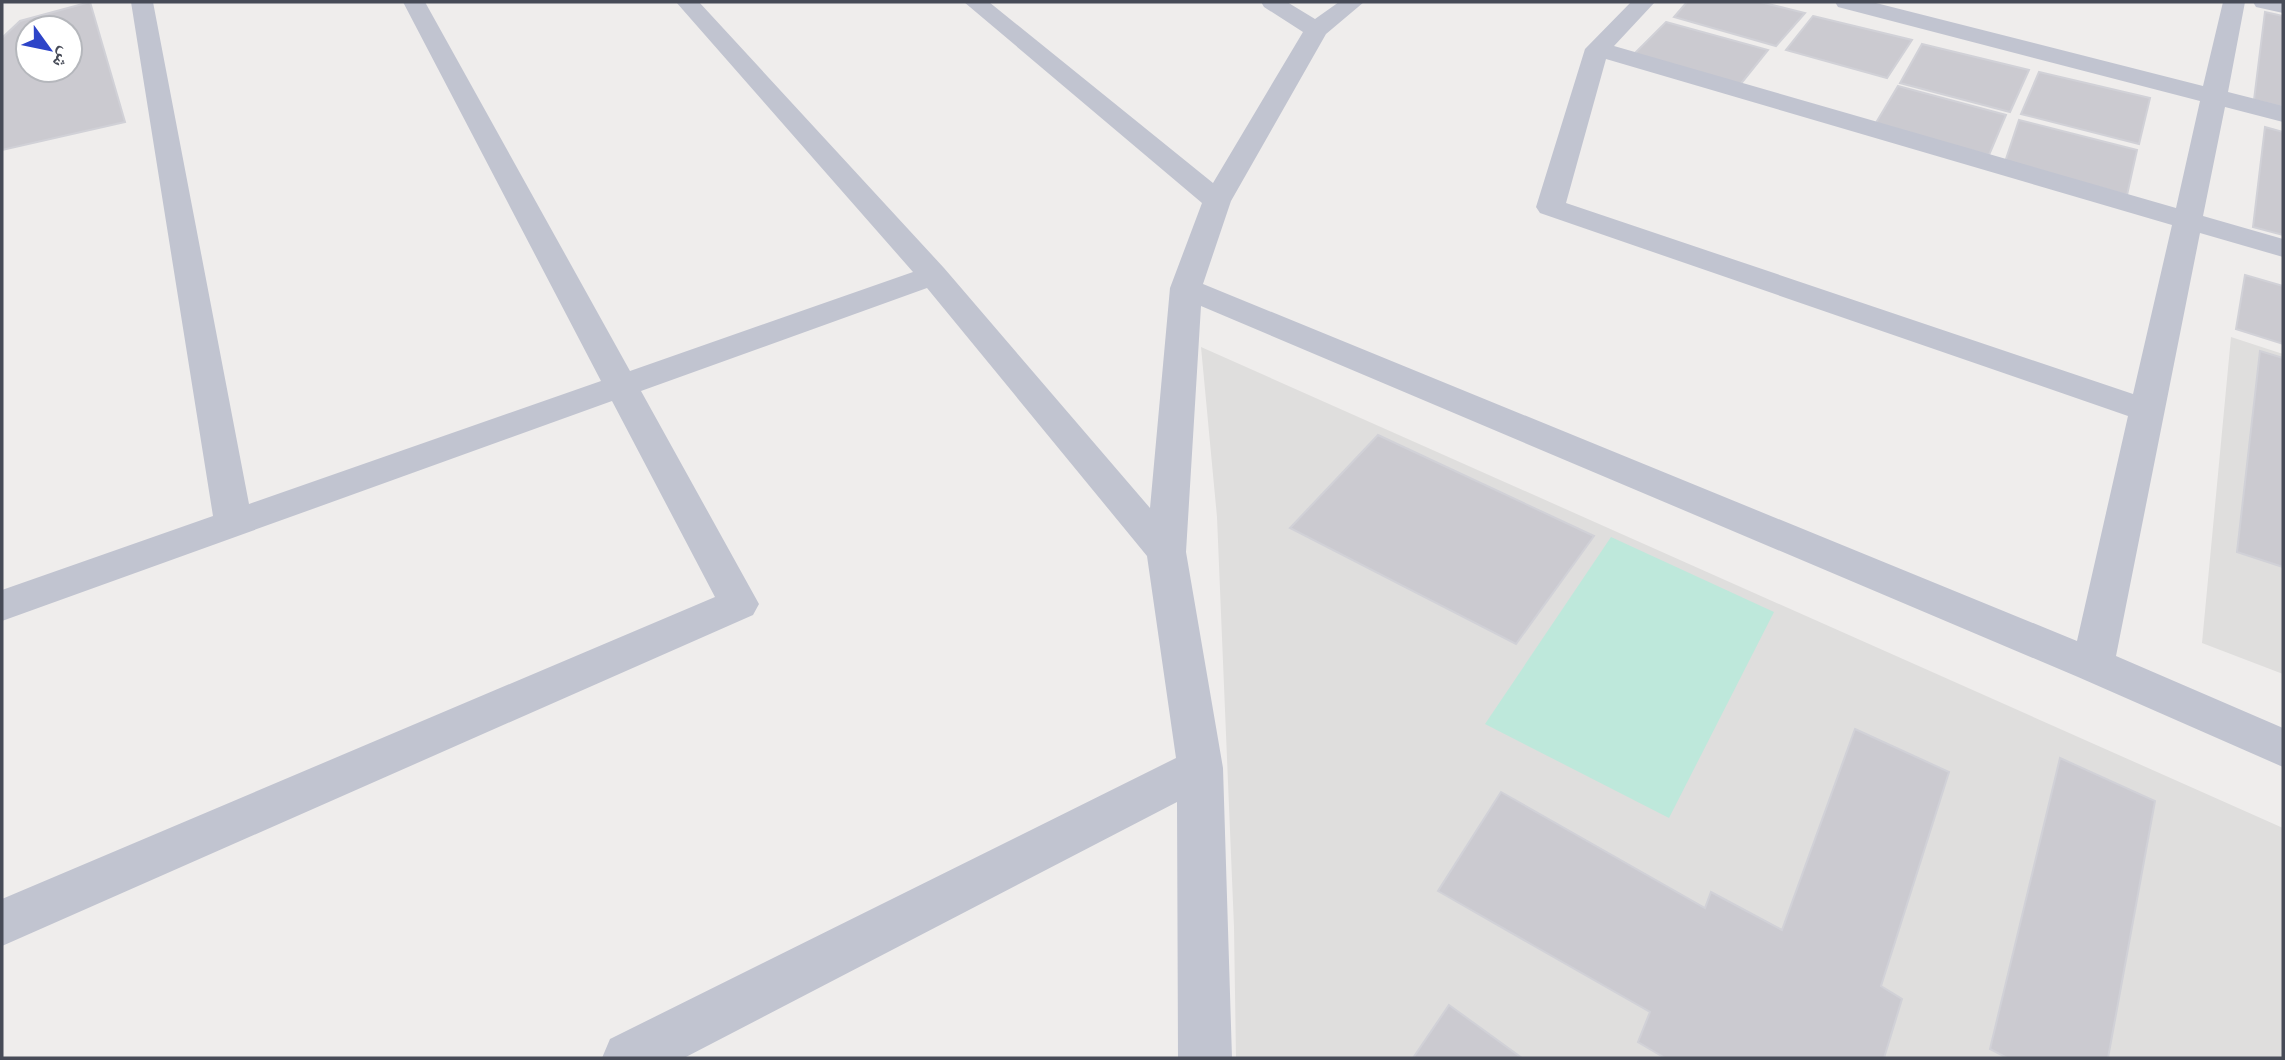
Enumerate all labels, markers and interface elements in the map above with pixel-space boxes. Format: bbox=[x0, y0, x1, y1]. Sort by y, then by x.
north arrow bbox=[14, 14, 84, 84]
text: ش bbox=[48, 43, 79, 73]

